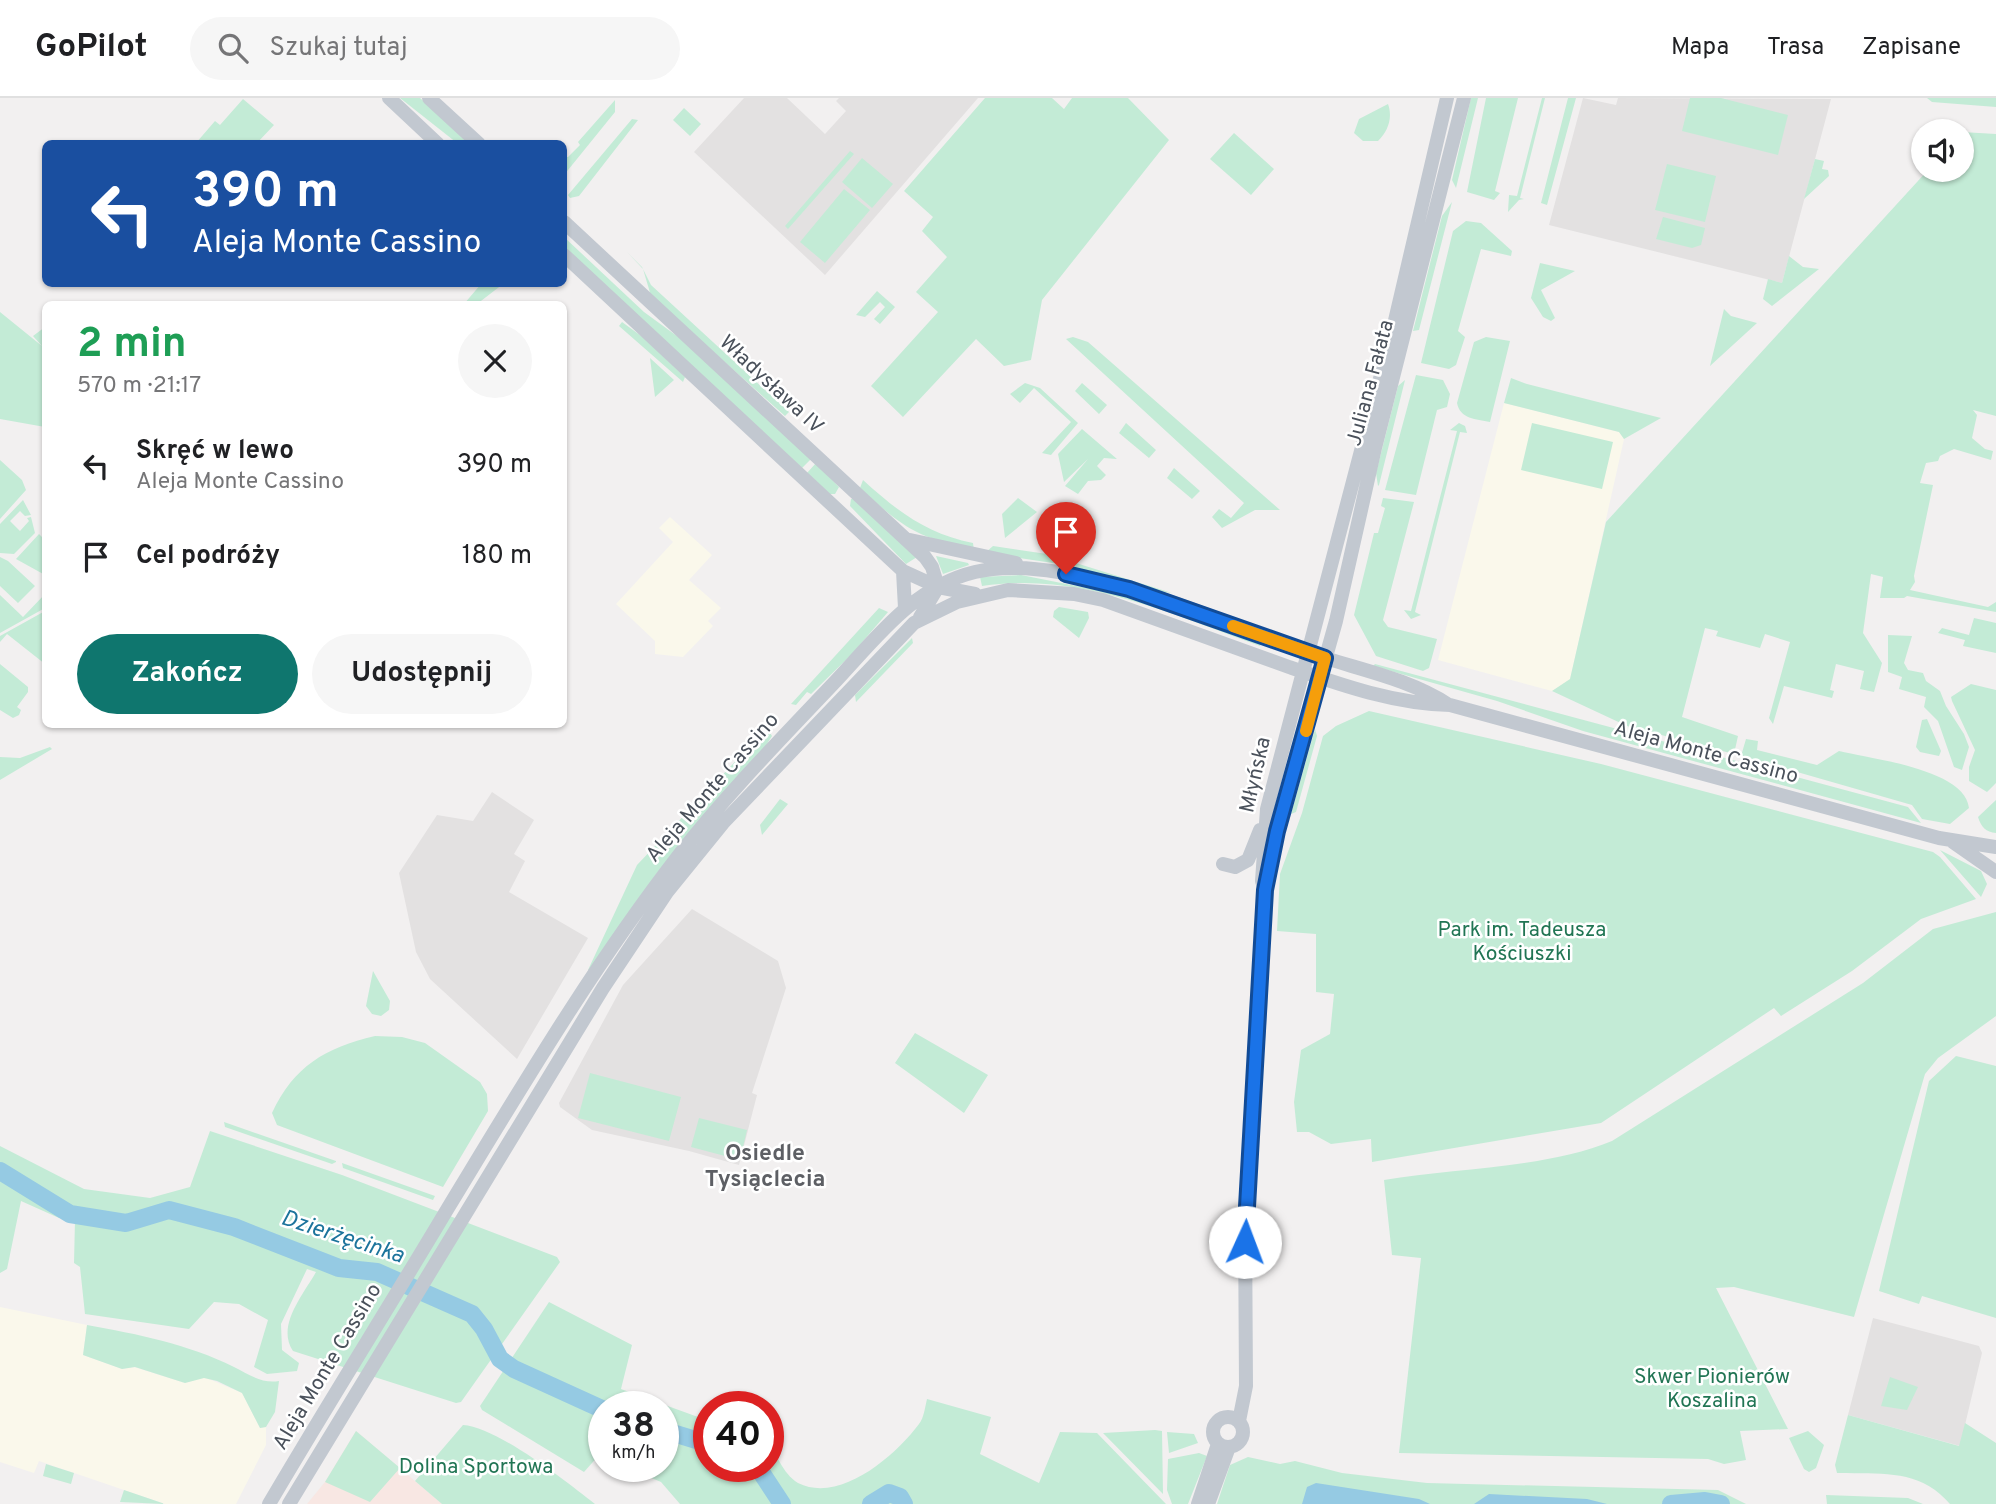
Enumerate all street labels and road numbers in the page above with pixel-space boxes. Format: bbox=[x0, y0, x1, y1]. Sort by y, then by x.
street label: Juliana Fałata bbox=[1341, 317, 1401, 449]
street label: Władysława IV bbox=[713, 330, 829, 440]
street label: Aleja Monte Cassino bbox=[641, 707, 785, 869]
street label: Aleja Monte Cassino bbox=[1611, 715, 1801, 791]
street label: Młyńska bbox=[1234, 734, 1278, 816]
street label: Aleja Monte Cassino bbox=[268, 1279, 388, 1455]

